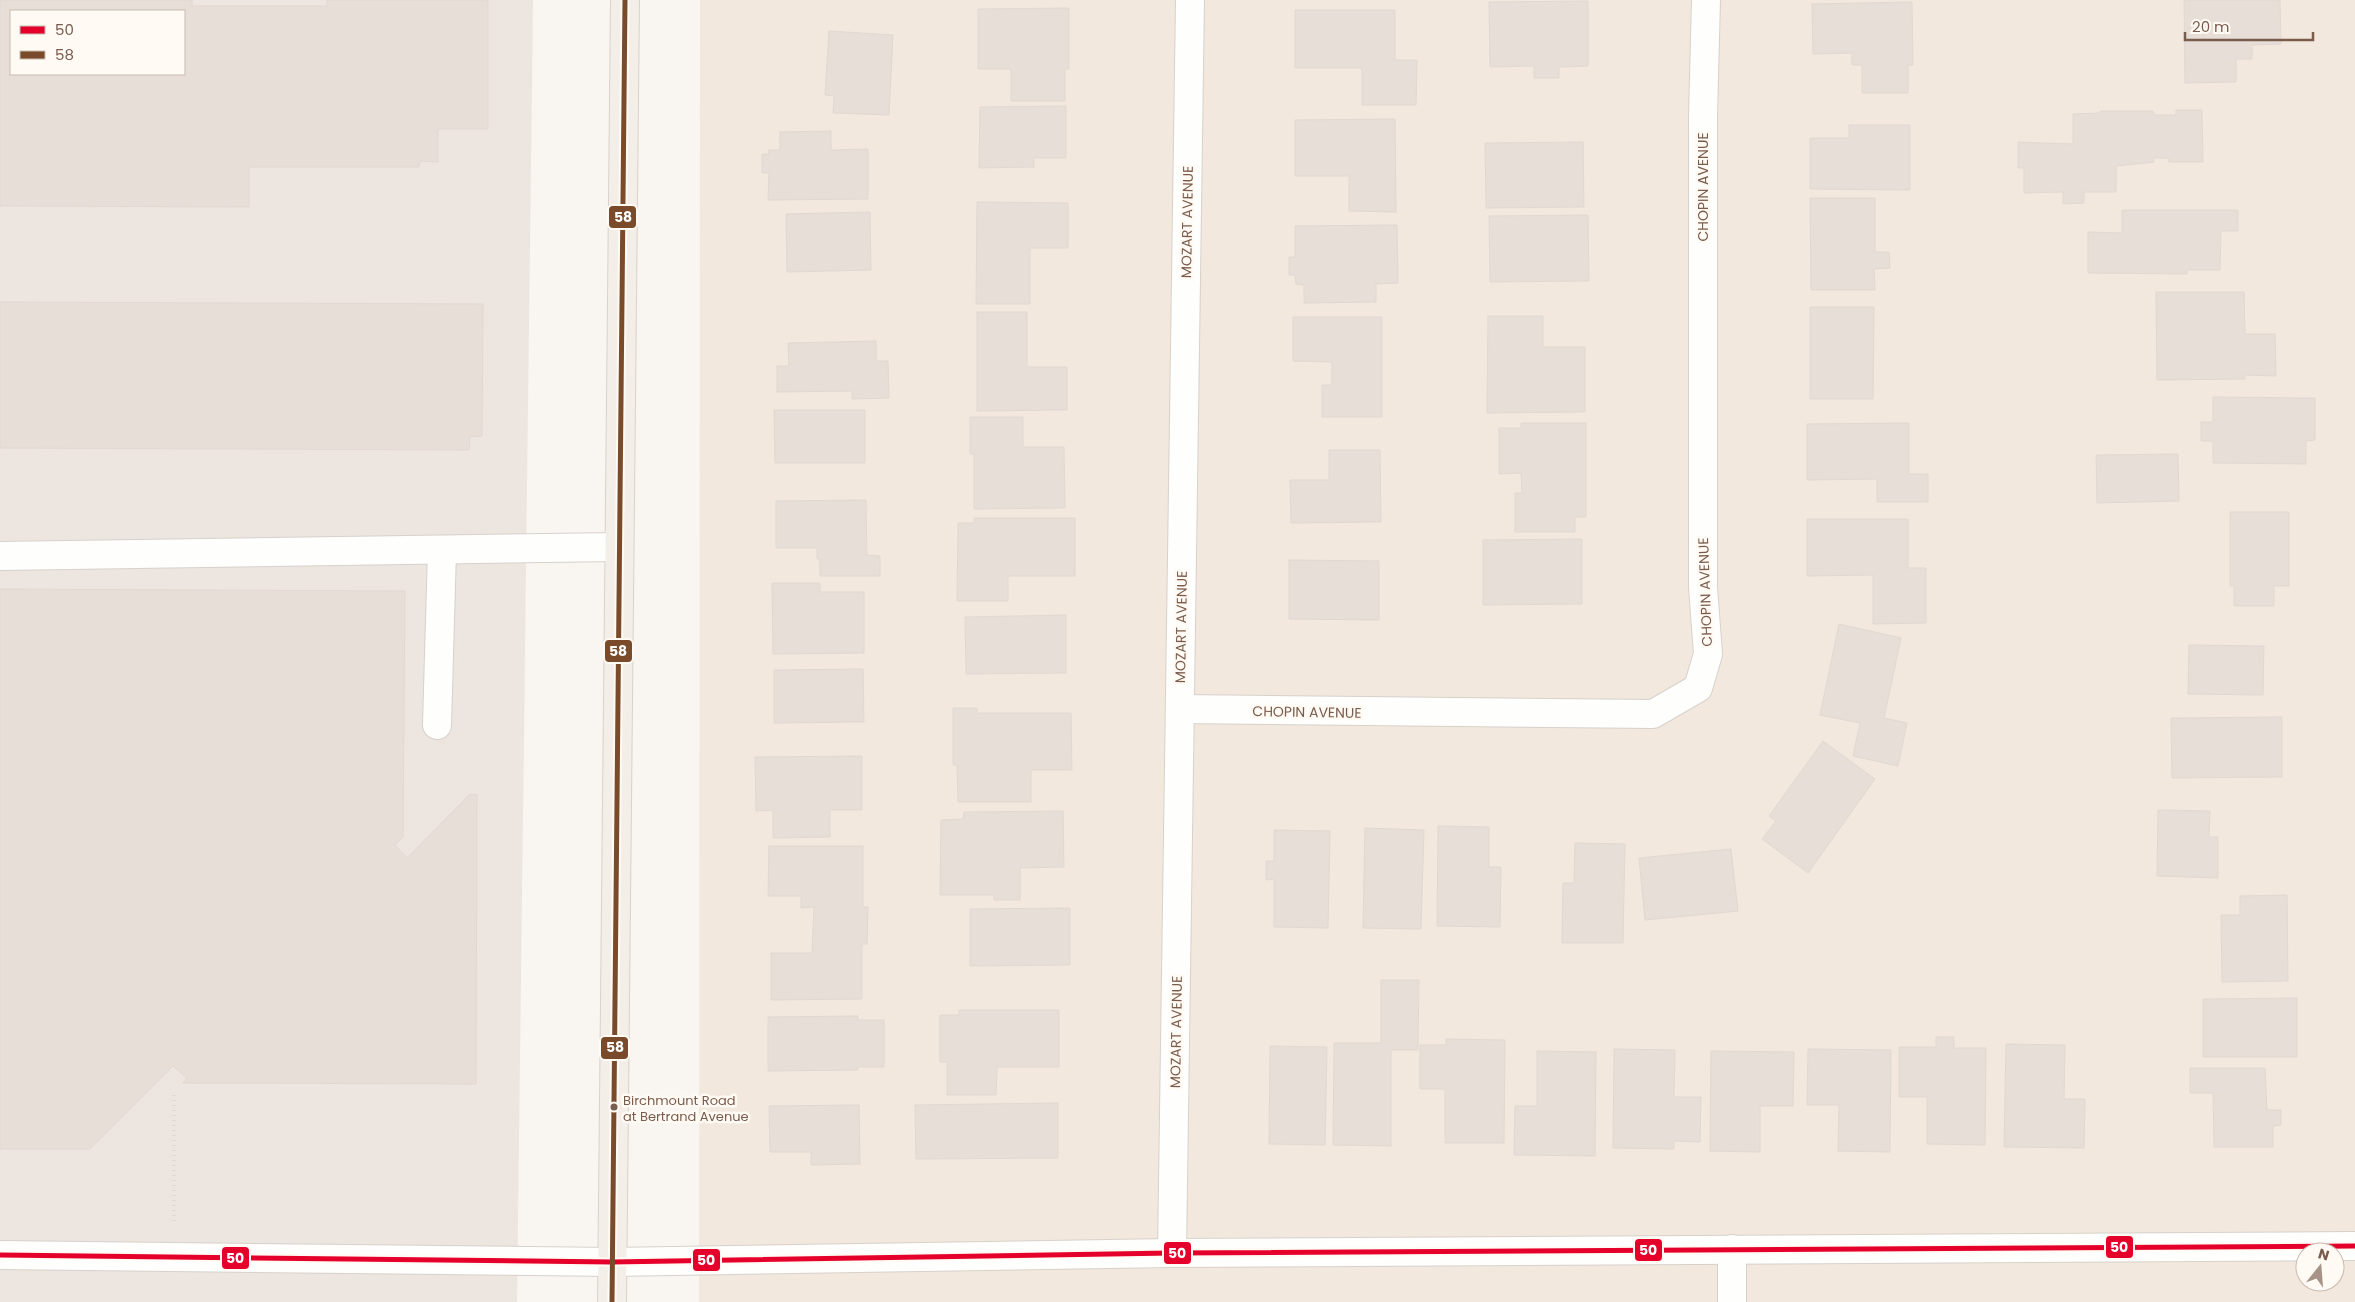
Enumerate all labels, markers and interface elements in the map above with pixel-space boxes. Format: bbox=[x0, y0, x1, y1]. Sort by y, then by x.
legend bbox=[10, 10, 185, 75]
scale bar bbox=[2185, 10, 2312, 42]
text: 20 m bbox=[2192, 16, 2230, 37]
text: 50 bbox=[55, 19, 74, 40]
text: 58 bbox=[55, 44, 74, 65]
street label: CHOPIN AVENUE bbox=[1693, 132, 1713, 242]
street label: MOZART AVENUE bbox=[1176, 166, 1198, 278]
line badge: 58 bbox=[608, 205, 637, 229]
text: 58 bbox=[614, 207, 632, 227]
street label: CHOPIN AVENUE bbox=[1693, 537, 1717, 647]
street label: MOZART AVENUE bbox=[1170, 571, 1192, 683]
line badge: 58 bbox=[604, 639, 633, 663]
text: 58 bbox=[609, 641, 627, 661]
street label: CHOPIN AVENUE bbox=[1252, 701, 1362, 723]
street label: MOZART AVENUE bbox=[1165, 976, 1187, 1088]
line badge: 58 bbox=[600, 1036, 629, 1060]
text: 58 bbox=[606, 1037, 624, 1057]
place label: Birchmount Road at Bertrand Avenue bbox=[623, 1091, 749, 1126]
marker: Birchmount Road at Bertrand Avenue bbox=[609, 1102, 619, 1112]
line badge: 50 bbox=[2105, 1235, 2134, 1259]
text: 50 bbox=[2110, 1237, 2128, 1257]
line badge: 50 bbox=[1634, 1238, 1663, 1262]
text: 50 bbox=[1639, 1240, 1657, 1260]
line badge: 50 bbox=[1163, 1241, 1192, 1265]
north arrow bbox=[2295, 1242, 2345, 1292]
text: 50 bbox=[1168, 1243, 1186, 1263]
text: N bbox=[2316, 1243, 2332, 1266]
line badge: 50 bbox=[221, 1246, 250, 1270]
text: 50 bbox=[226, 1248, 244, 1268]
line badge: 50 bbox=[692, 1248, 721, 1272]
text: 50 bbox=[697, 1250, 715, 1270]

